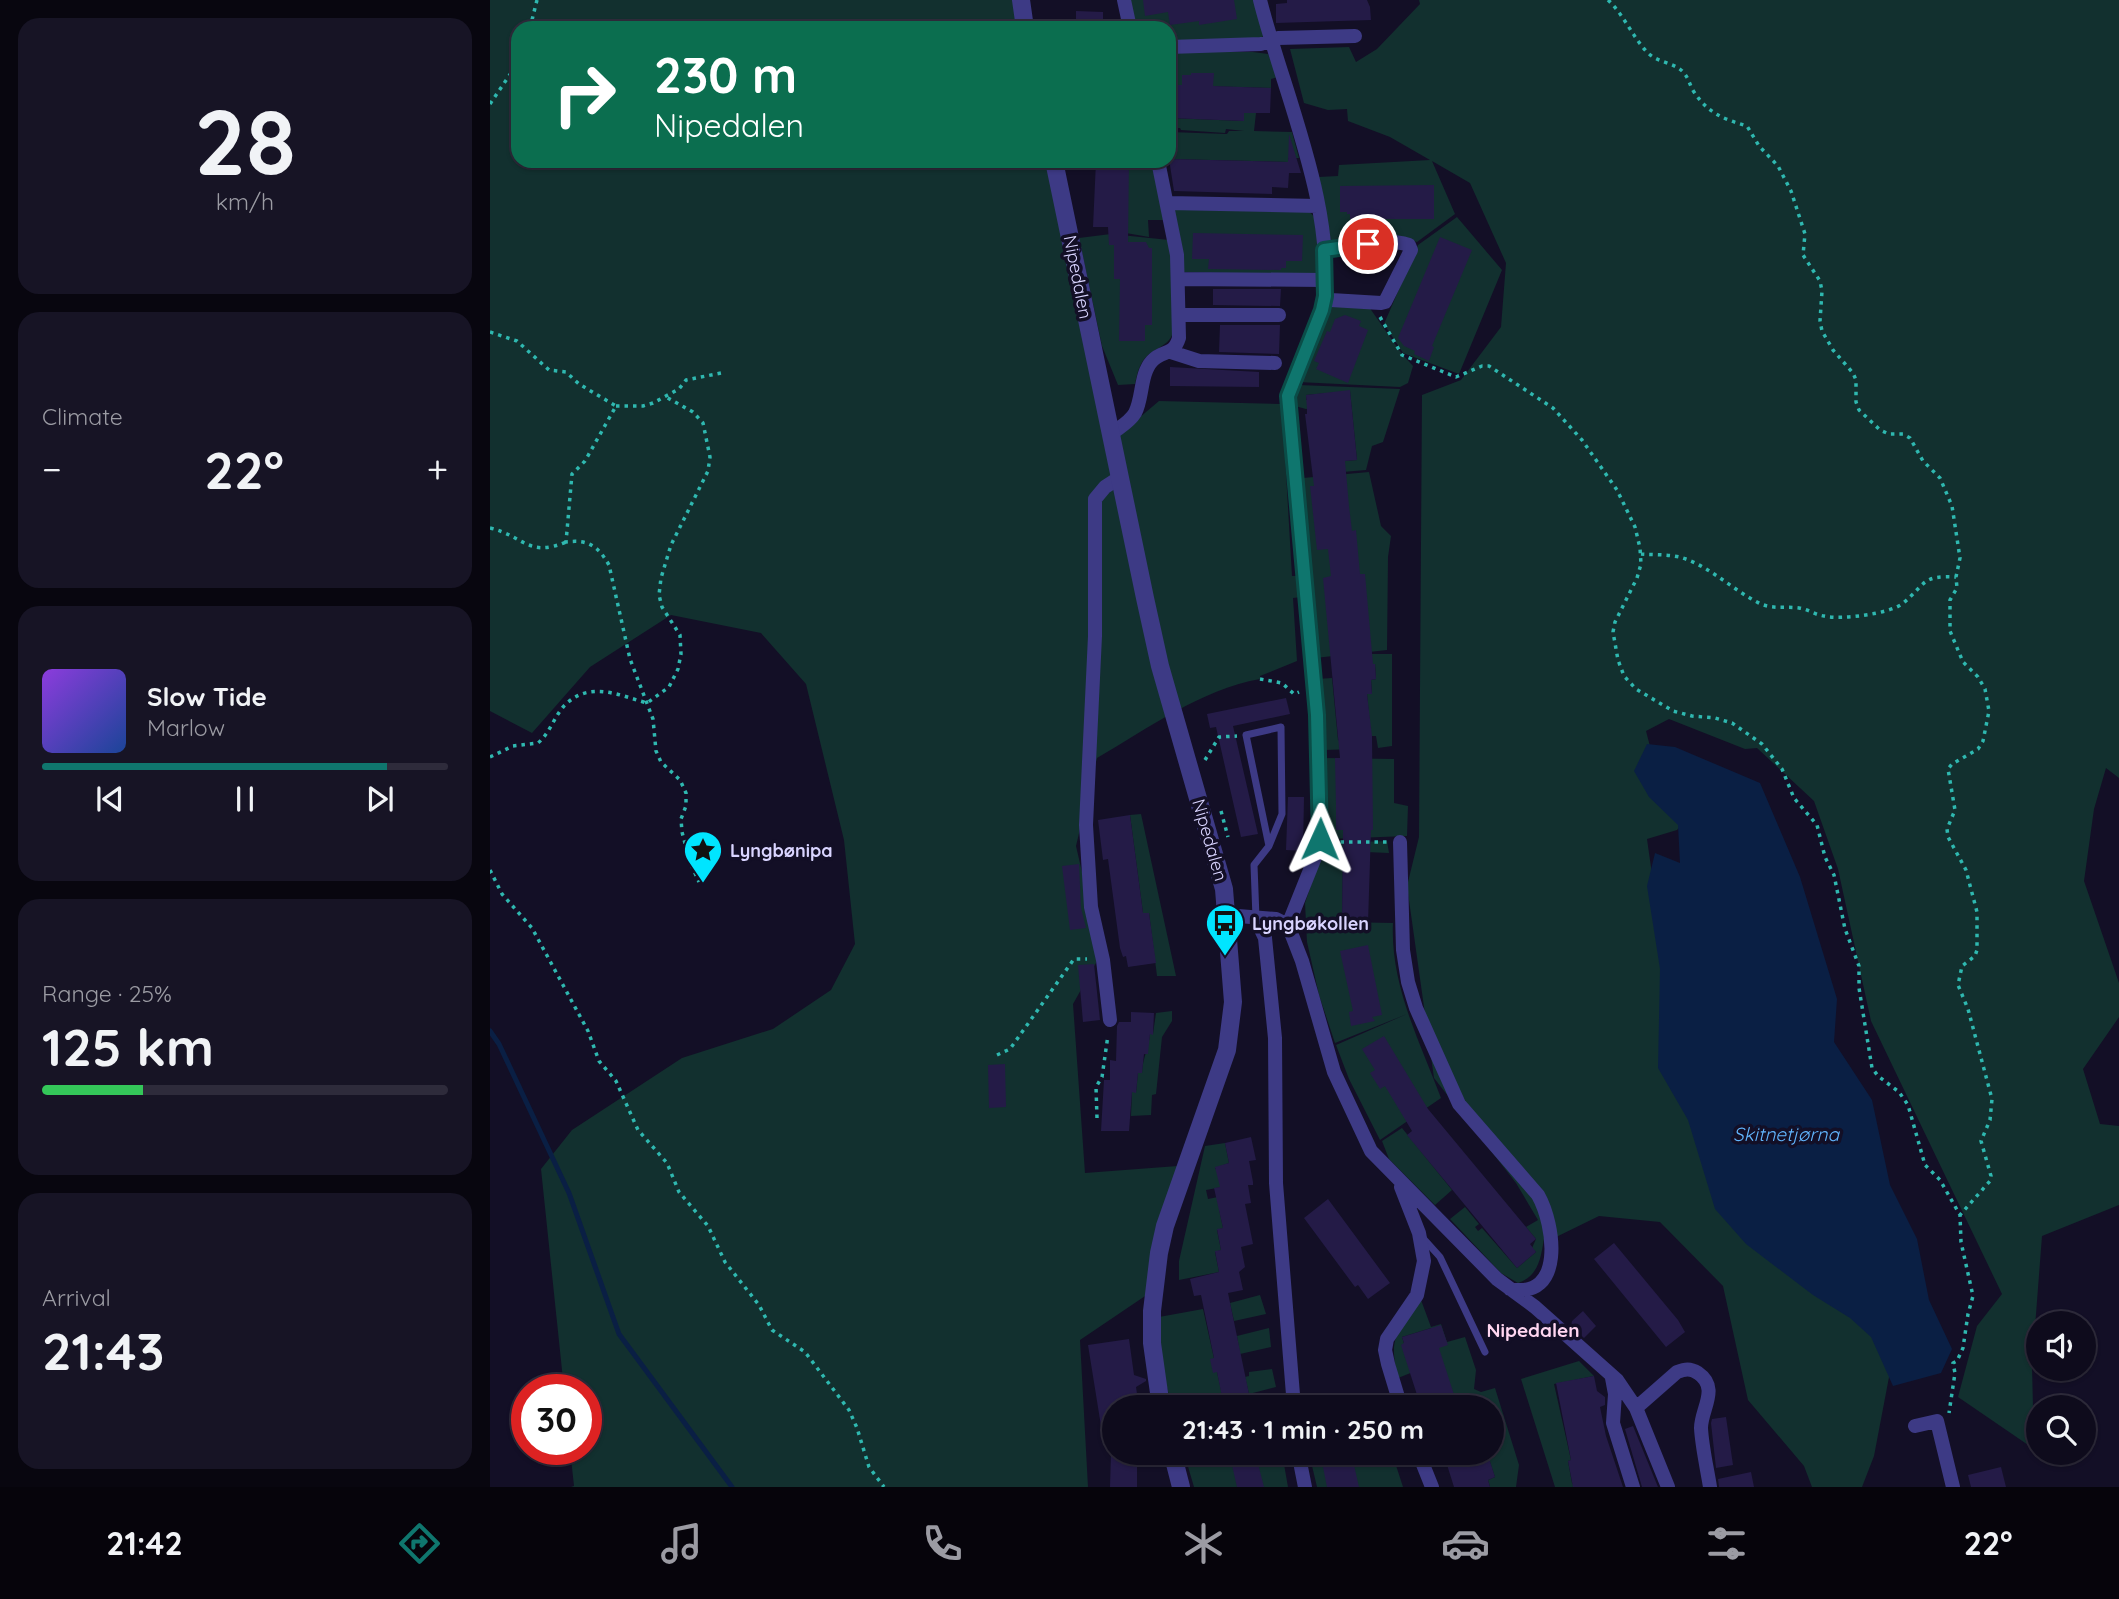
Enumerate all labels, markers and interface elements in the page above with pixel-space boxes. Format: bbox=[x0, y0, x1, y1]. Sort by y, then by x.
text: 230 m bbox=[654, 44, 797, 105]
icon: right bbox=[539, 49, 630, 140]
text: 28 bbox=[194, 84, 296, 198]
text: Nipedalen bbox=[654, 105, 804, 145]
text: km/h bbox=[216, 187, 274, 216]
pin bbox=[1338, 214, 1398, 274]
icon: arrive bbox=[1349, 225, 1387, 263]
street label: Nipedalen bbox=[1059, 233, 1097, 321]
text: Climate bbox=[42, 402, 123, 431]
text: 22° bbox=[204, 437, 284, 502]
text: − bbox=[42, 445, 62, 493]
text: + bbox=[427, 445, 448, 493]
text: Slow Tide bbox=[147, 680, 267, 713]
text: Marlow bbox=[147, 713, 225, 742]
icon: previous bbox=[91, 780, 129, 818]
icon: pause bbox=[226, 780, 264, 818]
icon: next bbox=[361, 780, 399, 818]
street label: Nipedalen bbox=[1187, 796, 1233, 884]
position arrow bbox=[1283, 802, 1357, 876]
place icon: Lyngbønipa bbox=[682, 829, 724, 884]
place label: Lyngbønipa bbox=[730, 839, 833, 862]
bus stop icon: Lyngbøkollen bbox=[1204, 902, 1246, 957]
place label: Lyngbøkollen bbox=[1252, 912, 1369, 935]
text: Range · 25% bbox=[42, 979, 172, 1008]
text: 125 km bbox=[42, 1014, 214, 1079]
water label: Skitnetjørna bbox=[1733, 1122, 1840, 1146]
text: Arrival bbox=[42, 1283, 111, 1312]
map controls bbox=[2026, 1311, 2096, 1465]
button: sound bbox=[2026, 1311, 2096, 1381]
text: 21:43 bbox=[42, 1318, 165, 1383]
district label: Nipedalen bbox=[1487, 1318, 1579, 1342]
speed limit sign: 30 bbox=[511, 1374, 602, 1465]
button: search bbox=[2026, 1395, 2096, 1465]
text: 21:43 · 1 min · 250 m bbox=[1182, 1413, 1424, 1446]
icon: directions bbox=[395, 1519, 444, 1568]
icon: music bbox=[657, 1519, 706, 1568]
icon: phone bbox=[918, 1519, 967, 1568]
icon: climate bbox=[1179, 1519, 1228, 1568]
icon: car bbox=[1441, 1519, 1490, 1568]
icon: filters bbox=[1702, 1519, 1751, 1568]
text: 21:42 bbox=[106, 1523, 183, 1563]
text: 22° bbox=[1964, 1523, 2013, 1563]

